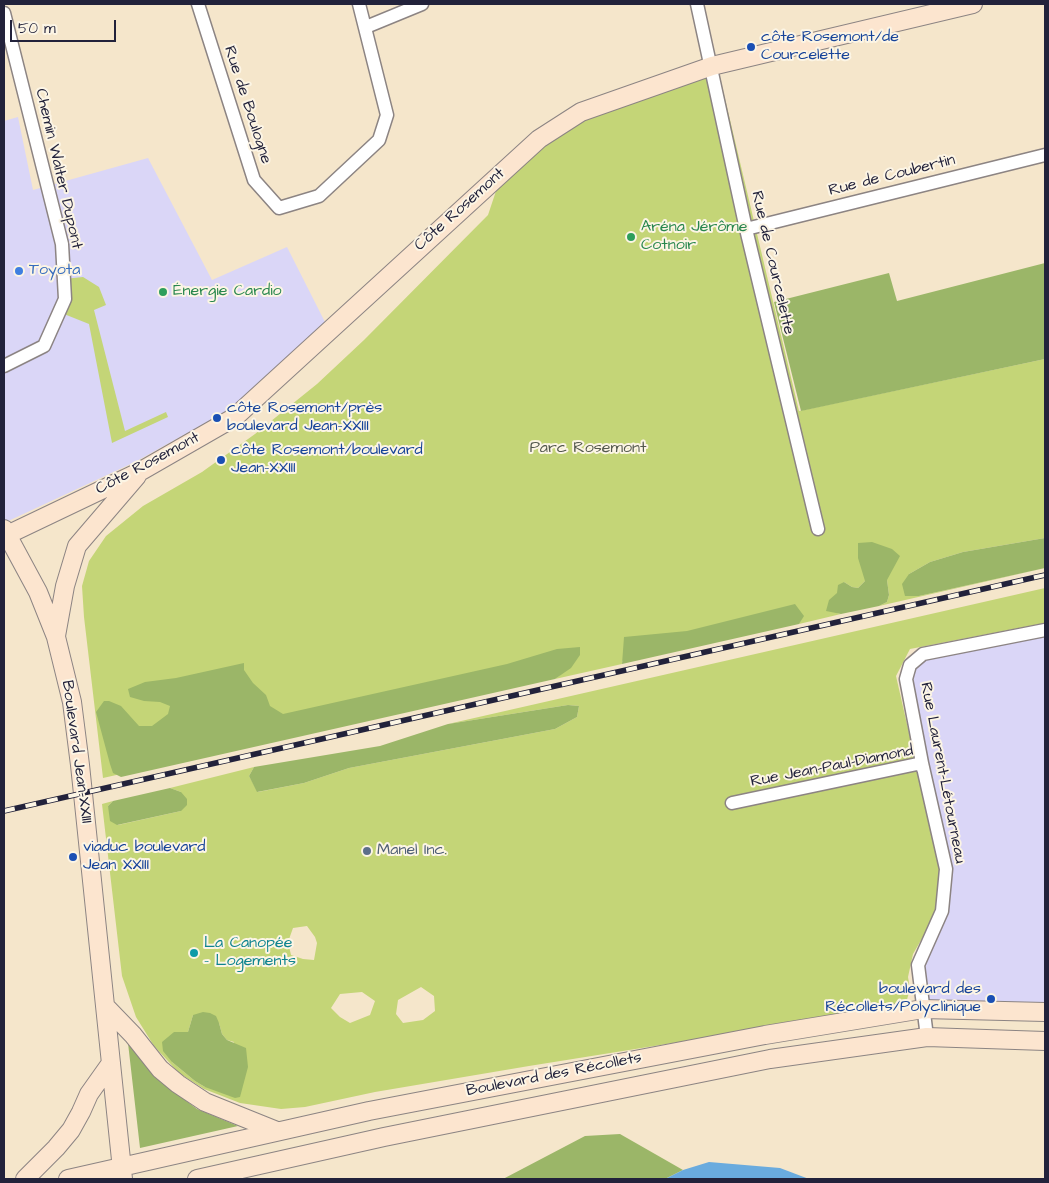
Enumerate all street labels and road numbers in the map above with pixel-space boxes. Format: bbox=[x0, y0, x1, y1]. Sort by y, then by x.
street label: Rue de Boulogne bbox=[219, 44, 275, 166]
street label: Chemin Walter Dupont bbox=[30, 87, 86, 251]
street label: Rue de Coubertin bbox=[827, 151, 957, 201]
street label: Côte Rosemont bbox=[411, 164, 509, 256]
street label: Rue de Courcelette bbox=[746, 189, 798, 337]
street label: Côte Rosemont bbox=[93, 429, 203, 499]
street label: Boulevard Jean-XXIII bbox=[56, 679, 96, 825]
street label: Rue Laurent-Létourneau bbox=[915, 681, 969, 865]
street label: Rue Jean-Paul-Diamond bbox=[749, 742, 915, 792]
street label: Boulevard des Récollets bbox=[465, 1049, 643, 1101]

